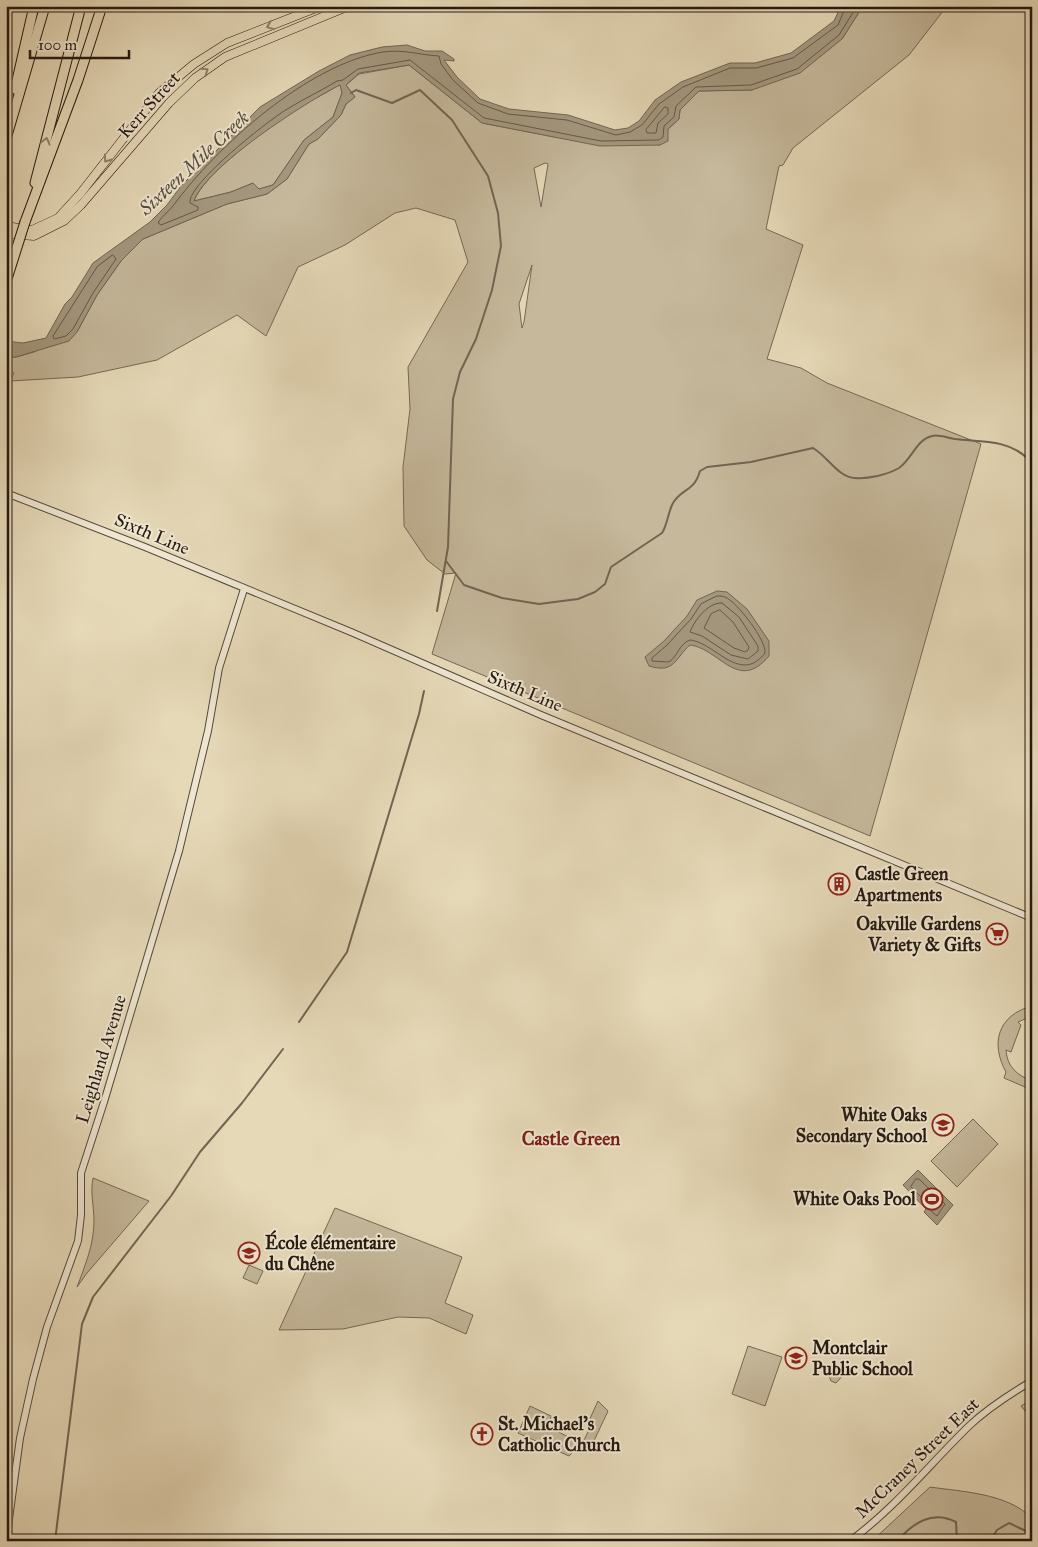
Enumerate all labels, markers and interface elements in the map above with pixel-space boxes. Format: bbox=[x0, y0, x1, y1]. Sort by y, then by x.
one-way arrow bbox=[267, 20, 275, 30]
scale bar bbox=[30, 28, 129, 60]
text: 100 m bbox=[38, 36, 78, 54]
street label: Kerr Street bbox=[113, 67, 185, 143]
one-way arrow bbox=[199, 68, 209, 77]
water label: Sixteen Mile Creek bbox=[133, 106, 254, 221]
one-way arrow bbox=[40, 136, 51, 145]
one-way arrow bbox=[105, 153, 113, 162]
street label: Sixth Line bbox=[111, 508, 193, 560]
street label: Sixth Line bbox=[484, 665, 566, 717]
place label: Castle Green Apartments bbox=[854, 863, 949, 907]
building icon: Castle Green Apartments bbox=[827, 872, 851, 896]
place label: Oakville Gardens Variety & Gifts bbox=[856, 913, 981, 957]
supermarket icon: Oakville Gardens Variety & Gifts bbox=[985, 922, 1009, 946]
street label: Leighland Avenue bbox=[71, 992, 132, 1126]
place label: White Oaks Secondary School bbox=[796, 1104, 928, 1148]
school or university icon: White Oaks Secondary School bbox=[931, 1113, 955, 1137]
district label: Castle Green bbox=[522, 1127, 621, 1150]
sports icon: White Oaks Pool bbox=[920, 1187, 944, 1211]
place label: White Oaks Pool bbox=[793, 1188, 917, 1210]
place label: École élémentaire du Chêne bbox=[265, 1229, 396, 1275]
school or university icon: École élémentaire du Chêne bbox=[237, 1241, 261, 1265]
place label: Montclair Public School bbox=[812, 1337, 914, 1380]
school or university icon: Montclair Public School bbox=[784, 1346, 808, 1370]
street label: McCraney Street East bbox=[850, 1393, 984, 1523]
place label: St. Michael's Catholic Church bbox=[498, 1413, 622, 1456]
church icon: St. Michael's Catholic Church bbox=[470, 1422, 494, 1446]

